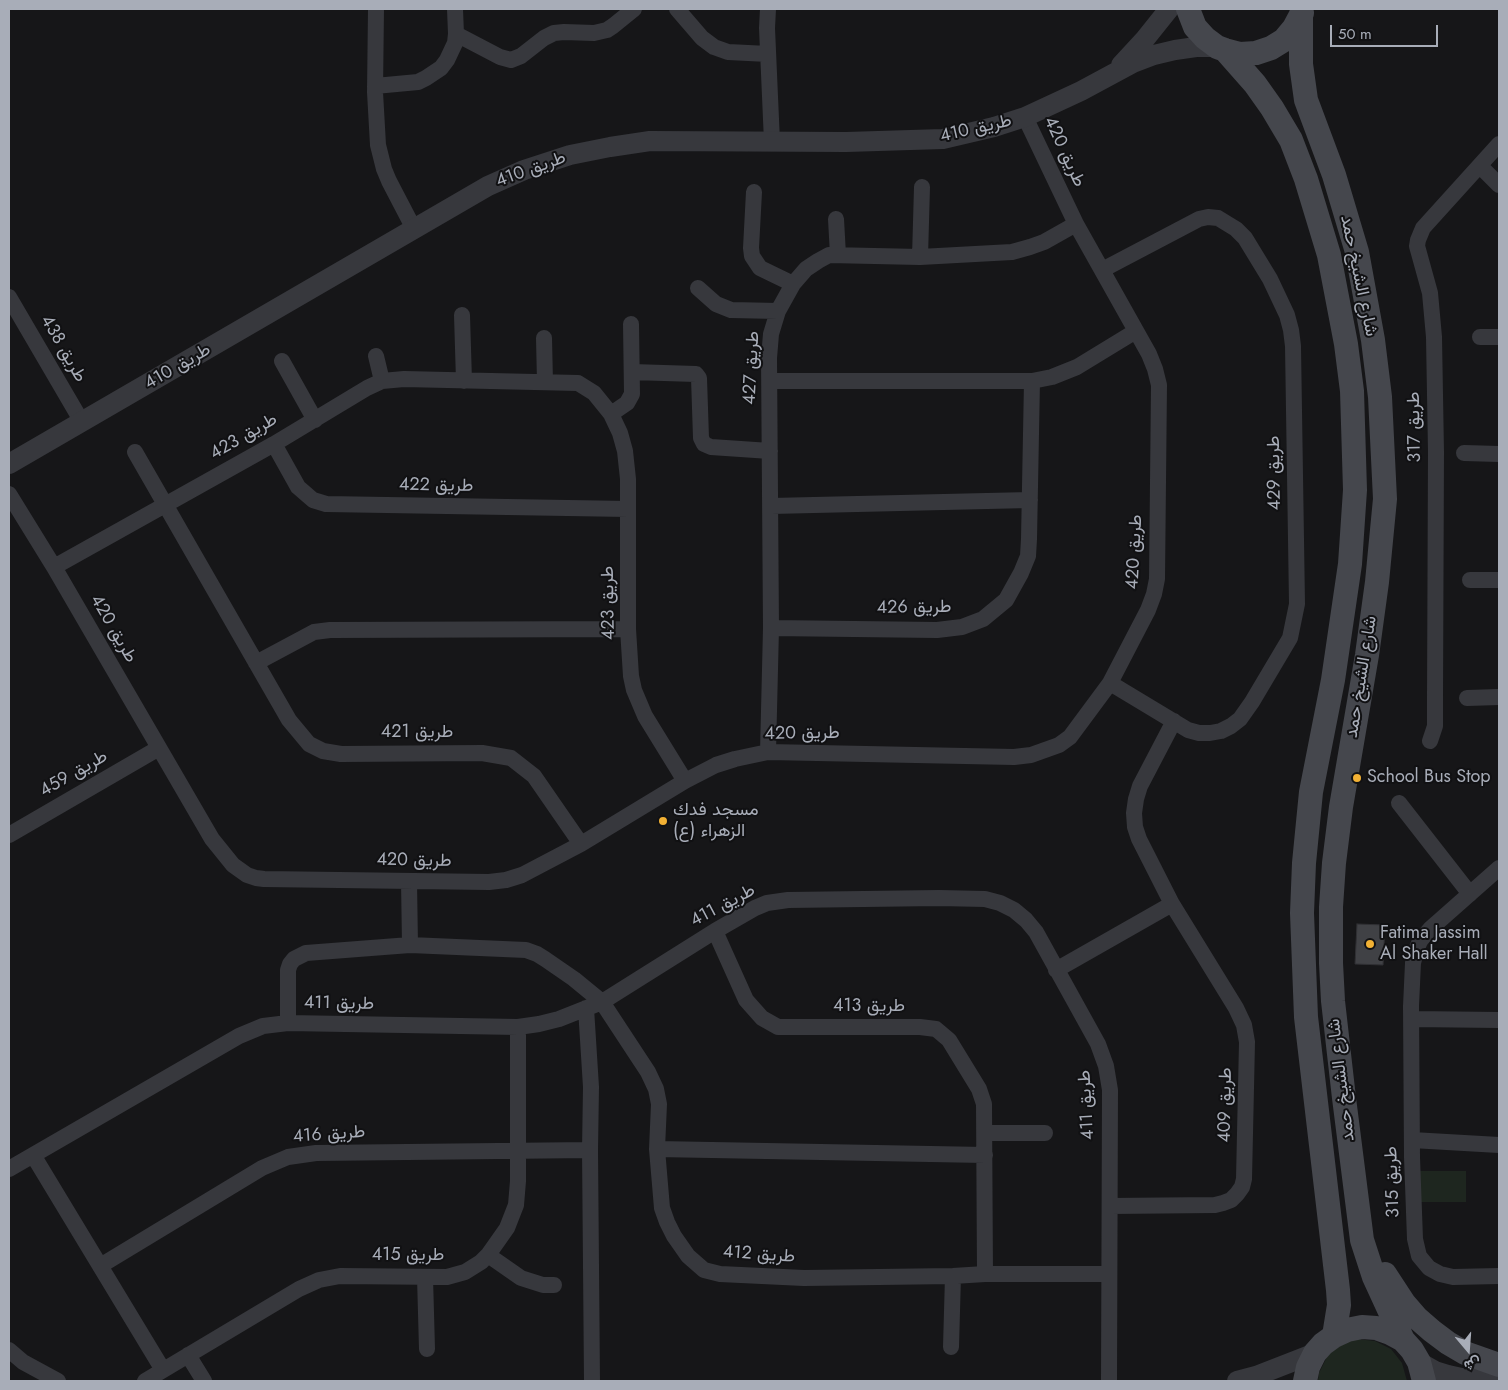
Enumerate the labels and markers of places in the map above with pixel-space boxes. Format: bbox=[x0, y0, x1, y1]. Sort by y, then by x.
place label: School Bus Stop bbox=[1367, 767, 1491, 789]
marker: School Bus Stop bbox=[1351, 772, 1363, 784]
place label: مسجد فدك الزهراء (ع) bbox=[673, 800, 759, 842]
marker: مسجد فدك الزهراء (ع) bbox=[657, 815, 669, 827]
place label: Fatima Jassim Al Shaker Hall bbox=[1380, 923, 1488, 966]
marker: Fatima Jassim Al Shaker Hall bbox=[1364, 938, 1376, 950]

